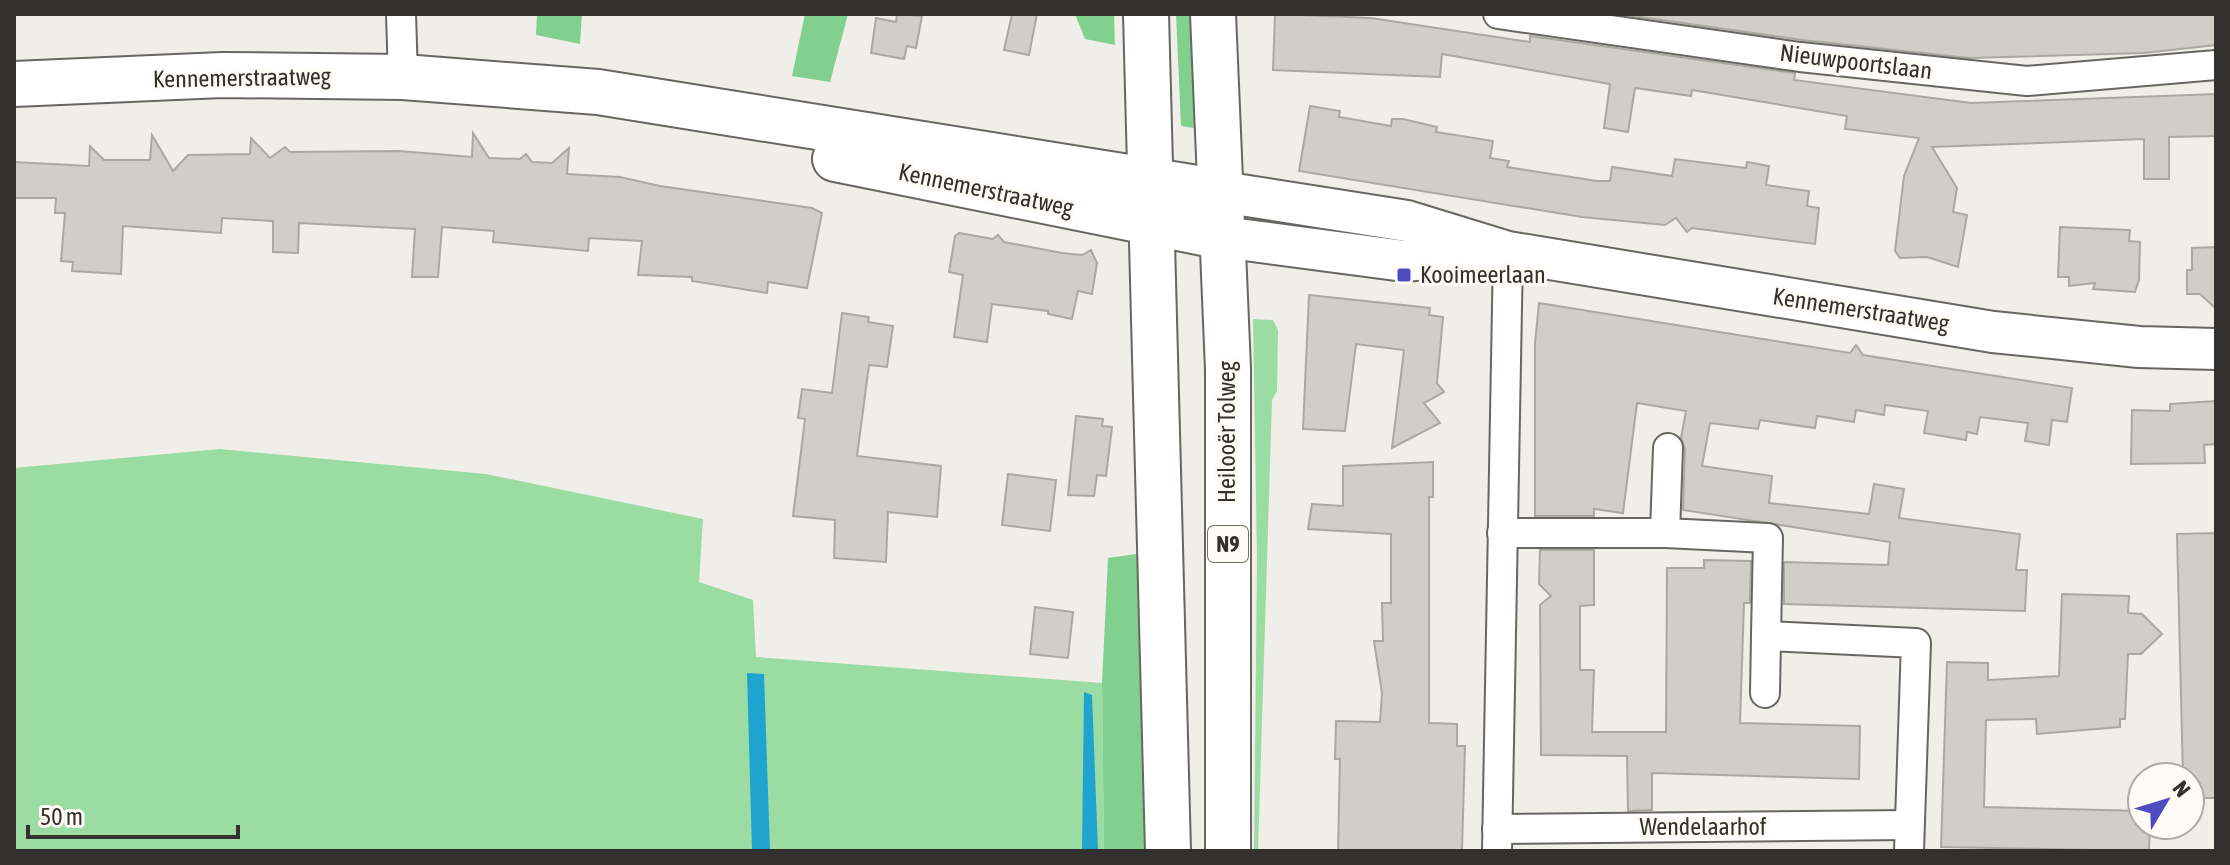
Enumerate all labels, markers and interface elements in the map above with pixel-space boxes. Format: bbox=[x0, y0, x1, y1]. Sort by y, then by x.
street label: Nieuwpoortslaan bbox=[1778, 39, 1934, 84]
street label: Kennemerstraatweg bbox=[153, 62, 332, 93]
street label: Kennemerstraatweg bbox=[896, 158, 1077, 221]
place label: Kooimeerlaan bbox=[1420, 261, 1546, 288]
marker: Kooimeerlaan bbox=[1395, 266, 1413, 284]
street label: Kennemerstraatweg bbox=[1771, 282, 1952, 337]
street label: Heilooër Tolweg bbox=[1213, 360, 1240, 503]
road number: N9 bbox=[1208, 526, 1248, 562]
north arrow bbox=[2126, 761, 2206, 841]
text: N bbox=[2168, 776, 2196, 802]
scale bar bbox=[28, 789, 238, 839]
text: 50 m bbox=[40, 803, 83, 830]
street label: Wendelaarhof bbox=[1640, 813, 1767, 840]

